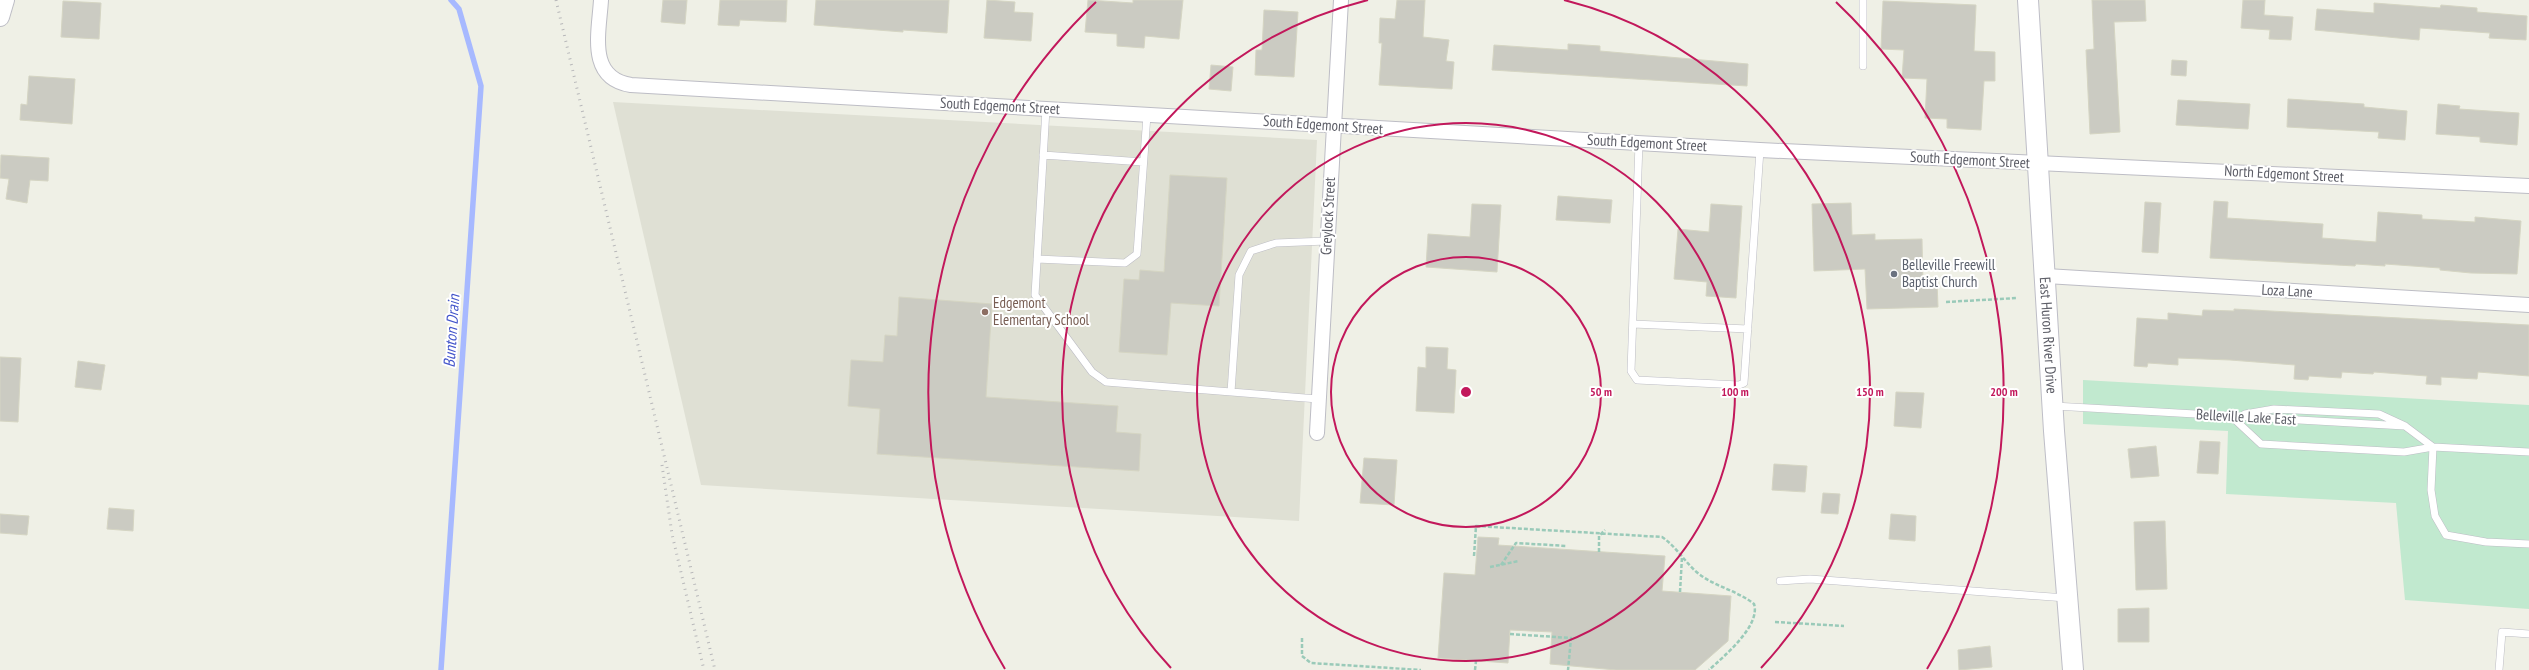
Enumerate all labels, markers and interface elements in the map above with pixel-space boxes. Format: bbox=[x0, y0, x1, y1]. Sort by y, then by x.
street label: South Edgemont Street bbox=[940, 93, 1060, 118]
street label: South Edgemont Street bbox=[1262, 111, 1384, 138]
street label: South Edgemont Street bbox=[1587, 130, 1707, 155]
street label: South Edgemont Street bbox=[1910, 147, 2030, 172]
street label: North Edgemont Street bbox=[2224, 161, 2344, 186]
street label: Greylock Street bbox=[1316, 176, 1339, 255]
place label: Belleville Freewill Baptist Church bbox=[1902, 255, 1996, 291]
marker: Belleville Freewill Baptist Church bbox=[1889, 269, 1899, 279]
street label: East Huron River Drive bbox=[2036, 276, 2062, 394]
street label: Loza Lane bbox=[2261, 280, 2313, 301]
water label: Bunton Drain bbox=[438, 293, 464, 368]
place label: Edgemont Elementary School bbox=[993, 293, 1090, 329]
marker: Edgemont Elementary School bbox=[980, 307, 990, 317]
text: 50 m bbox=[1590, 384, 1612, 399]
text: 100 m bbox=[1721, 384, 1749, 399]
text: 150 m bbox=[1856, 384, 1884, 399]
text: 200 m bbox=[1990, 384, 2018, 399]
centre of rings bbox=[1459, 385, 1473, 399]
street label: Belleville Lake East bbox=[2195, 404, 2297, 429]

